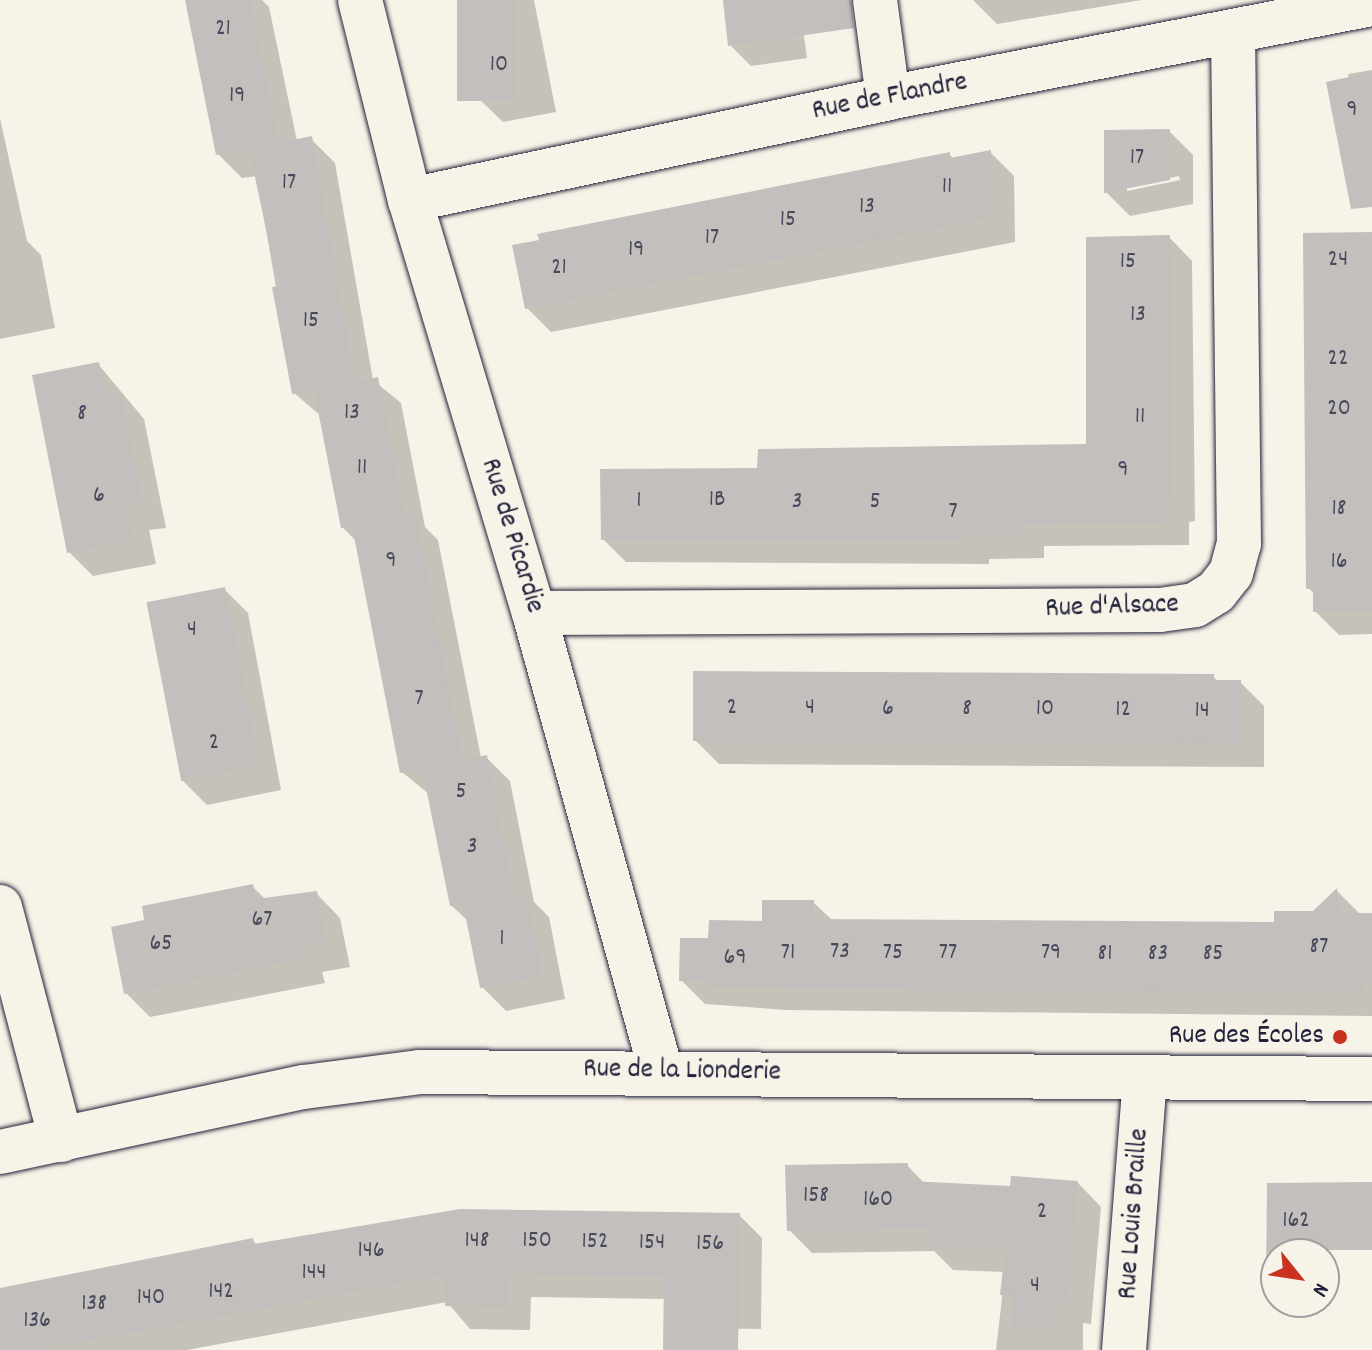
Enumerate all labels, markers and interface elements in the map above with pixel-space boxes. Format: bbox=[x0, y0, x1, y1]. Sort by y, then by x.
house number: 21 bbox=[215, 16, 231, 44]
house number: 10 bbox=[490, 52, 508, 80]
street label: Rue de Flandre bbox=[810, 66, 970, 130]
house number: 19 bbox=[229, 83, 245, 111]
house number: 9 bbox=[1347, 97, 1357, 125]
house number: 17 bbox=[1130, 145, 1144, 173]
house number: 17 bbox=[282, 170, 296, 198]
house number: 11 bbox=[942, 174, 952, 202]
house number: 13 bbox=[859, 194, 875, 222]
house number: 15 bbox=[780, 207, 796, 235]
house number: 17 bbox=[705, 225, 719, 253]
house number: 19 bbox=[628, 237, 644, 265]
house number: 24 bbox=[1328, 247, 1348, 275]
house number: 15 bbox=[1120, 249, 1136, 277]
house number: 21 bbox=[551, 255, 567, 283]
house number: 13 bbox=[1130, 302, 1146, 330]
house number: 15 bbox=[303, 308, 319, 336]
house number: 22 bbox=[1328, 346, 1348, 374]
house number: 20 bbox=[1327, 396, 1351, 424]
house number: 13 bbox=[344, 400, 360, 428]
house number: 8 bbox=[77, 401, 87, 429]
house number: 11 bbox=[1135, 404, 1145, 432]
house number: 11 bbox=[357, 455, 367, 483]
street label: Rue de Picardie bbox=[472, 455, 550, 617]
house number: 9 bbox=[1118, 457, 1128, 485]
house number: 6 bbox=[93, 483, 105, 511]
house number: 1B bbox=[709, 487, 725, 515]
house number: 1 bbox=[636, 488, 642, 516]
house number: 3 bbox=[792, 489, 802, 517]
house number: 5 bbox=[869, 489, 881, 517]
house number: 18 bbox=[1332, 496, 1346, 524]
house number: 7 bbox=[948, 499, 958, 527]
house number: 9 bbox=[386, 548, 396, 576]
house number: 16 bbox=[1330, 549, 1348, 577]
street label: Rue d'Alsace bbox=[1045, 589, 1179, 627]
house number: 4 bbox=[187, 617, 197, 645]
house number: 7 bbox=[414, 686, 424, 714]
house number: 2 bbox=[727, 695, 737, 723]
house number: 4 bbox=[805, 695, 815, 723]
house number: 6 bbox=[882, 696, 894, 724]
house number: 8 bbox=[962, 696, 972, 724]
house number: 10 bbox=[1036, 696, 1054, 724]
house number: 12 bbox=[1115, 697, 1131, 725]
house number: 14 bbox=[1194, 698, 1210, 726]
house number: 2 bbox=[209, 730, 219, 758]
house number: 5 bbox=[455, 779, 467, 807]
house number: 3 bbox=[467, 834, 477, 862]
house number: 67 bbox=[252, 907, 272, 935]
house number: 1 bbox=[499, 926, 505, 954]
house number: 65 bbox=[150, 931, 172, 959]
house number: 87 bbox=[1310, 934, 1328, 962]
house number: 73 bbox=[830, 939, 850, 967]
house number: 71 bbox=[781, 940, 795, 968]
house number: 75 bbox=[883, 940, 903, 968]
house number: 77 bbox=[939, 940, 957, 968]
house number: 79 bbox=[1041, 940, 1061, 968]
house number: 81 bbox=[1098, 941, 1112, 969]
house number: 83 bbox=[1148, 941, 1168, 969]
house number: 85 bbox=[1203, 941, 1223, 969]
house number: 69 bbox=[724, 945, 746, 973]
place label: Rue des Écoles bbox=[1169, 1020, 1324, 1054]
marker: Rue des Écoles bbox=[1331, 1028, 1349, 1046]
street label: Rue de la Lionderie bbox=[583, 1053, 781, 1091]
street label: Rue Louis Braille bbox=[1112, 1127, 1158, 1301]
house number: 158 bbox=[803, 1183, 829, 1211]
house number: 160 bbox=[863, 1187, 893, 1215]
house number: 2 bbox=[1037, 1199, 1047, 1227]
house number: 162 bbox=[1282, 1208, 1310, 1236]
house number: 148 bbox=[465, 1228, 489, 1256]
house number: 150 bbox=[522, 1228, 552, 1256]
house number: 152 bbox=[582, 1229, 608, 1257]
house number: 154 bbox=[639, 1230, 665, 1258]
house number: 156 bbox=[696, 1231, 724, 1259]
house number: 146 bbox=[358, 1238, 384, 1266]
north arrow bbox=[1260, 1238, 1340, 1318]
house number: 144 bbox=[301, 1260, 327, 1288]
house number: 4 bbox=[1030, 1273, 1040, 1301]
text: N bbox=[1303, 1277, 1336, 1302]
house number: 142 bbox=[208, 1279, 234, 1307]
house number: 140 bbox=[137, 1285, 165, 1313]
house number: 138 bbox=[81, 1291, 107, 1319]
house number: 136 bbox=[23, 1308, 51, 1336]

